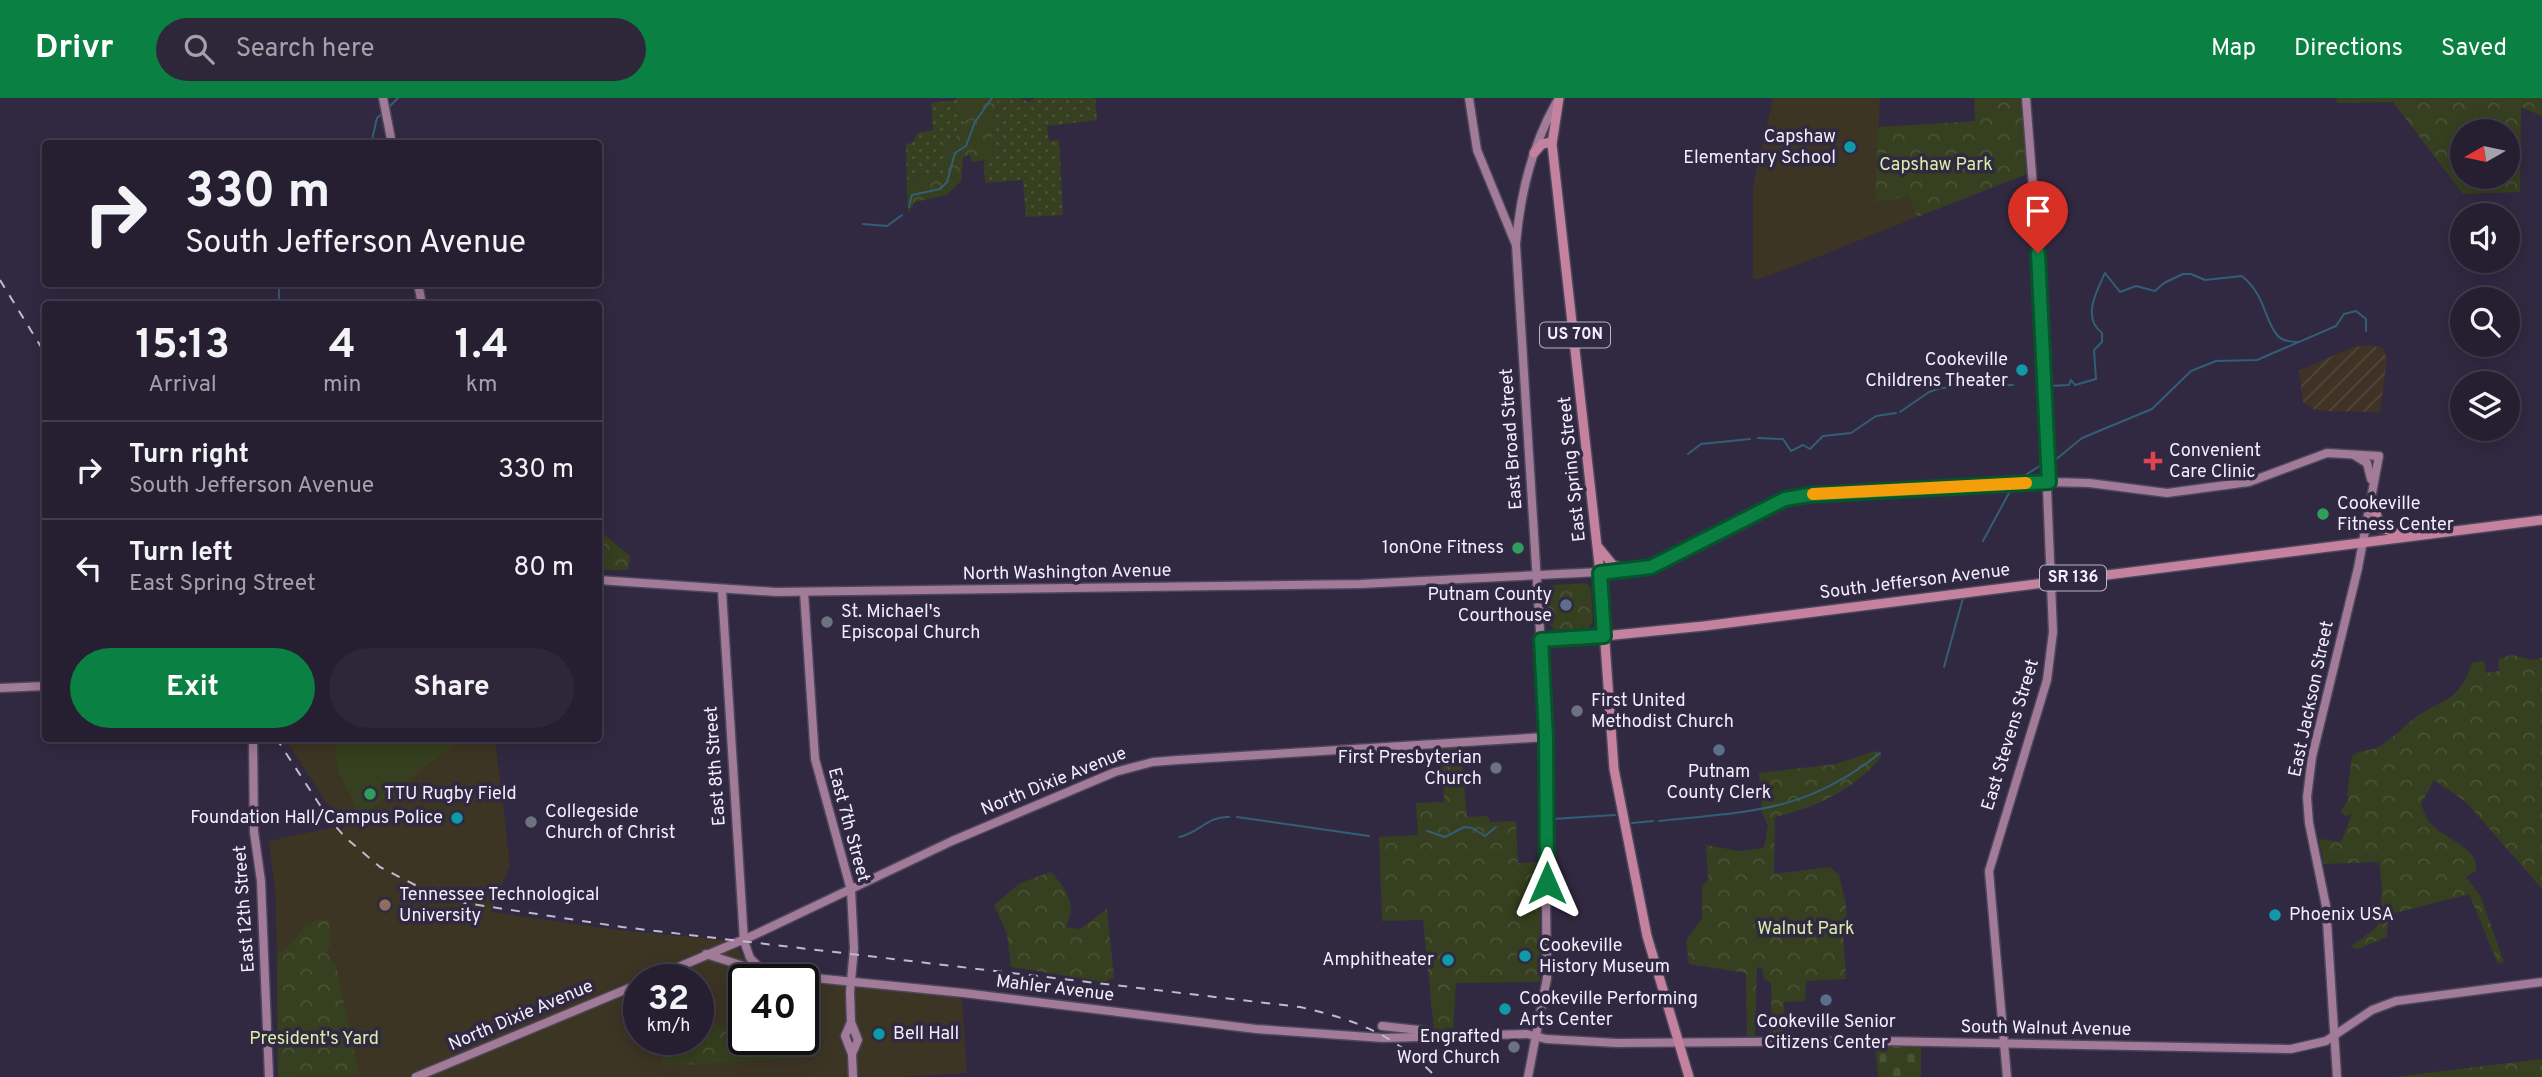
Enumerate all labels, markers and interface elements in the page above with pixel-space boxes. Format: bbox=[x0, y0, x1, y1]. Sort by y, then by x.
search box bbox=[156, 18, 646, 81]
text: Drivr bbox=[35, 28, 114, 70]
icon: search bbox=[180, 30, 218, 68]
text: Search here bbox=[236, 33, 375, 66]
text: Map bbox=[2211, 34, 2256, 64]
text: Directions bbox=[2294, 34, 2403, 64]
text: Saved bbox=[2441, 34, 2507, 64]
north arrow bbox=[2450, 119, 2520, 189]
map controls bbox=[2450, 119, 2520, 441]
place label: Capshaw Elementary School bbox=[1683, 126, 1836, 170]
marker: Capshaw Elementary School bbox=[1842, 139, 1858, 155]
park label: Capshaw Park bbox=[1879, 154, 1993, 177]
text: 330 m bbox=[185, 163, 330, 225]
icon: right bbox=[70, 168, 161, 259]
pin bbox=[2008, 181, 2068, 253]
icon: arrive bbox=[2019, 192, 2057, 230]
button: sound bbox=[2450, 203, 2520, 273]
text: South Jefferson Avenue bbox=[185, 224, 526, 264]
button: search bbox=[2450, 287, 2520, 357]
text: 15:13 bbox=[135, 320, 230, 373]
text: 4 bbox=[329, 320, 356, 373]
text: 1.4 bbox=[455, 320, 509, 373]
road number: US 70N bbox=[1540, 322, 1610, 347]
place label: Cookeville Childrens Theater bbox=[1865, 349, 2008, 393]
marker: Cookeville Childrens Theater bbox=[2014, 362, 2030, 378]
street label: East Broad Street bbox=[1496, 367, 1528, 511]
text: Arrival bbox=[148, 371, 217, 400]
text: min bbox=[323, 371, 361, 400]
text: km bbox=[466, 371, 498, 400]
button: layers bbox=[2450, 371, 2520, 441]
street label: East Spring Street bbox=[1554, 395, 1592, 543]
text: Turn right bbox=[129, 439, 249, 472]
place label: Convenient Care Clinic bbox=[2169, 440, 2261, 484]
icon: right bbox=[70, 451, 108, 489]
marker: Convenient Care Clinic bbox=[2143, 451, 2163, 471]
text: 330 m bbox=[498, 454, 574, 487]
text: South Jefferson Avenue bbox=[129, 472, 374, 501]
place label: Cookeville Fitness Center bbox=[2337, 493, 2454, 537]
marker: Cookeville Fitness Center bbox=[2315, 506, 2331, 522]
text: Turn left bbox=[129, 537, 233, 570]
place label: 1onOne Fitness bbox=[1382, 537, 1504, 560]
marker: 1onOne Fitness bbox=[1510, 540, 1526, 556]
icon: left bbox=[70, 549, 108, 587]
text: 80 m bbox=[514, 552, 574, 585]
street label: South Jefferson Avenue bbox=[1818, 559, 2012, 605]
street label: North Washington Avenue bbox=[962, 560, 1172, 586]
road number: SR 136 bbox=[2040, 565, 2106, 590]
text: East Spring Street bbox=[129, 570, 316, 599]
place label: Putnam County Courthouse bbox=[1427, 584, 1552, 628]
marker: Putnam County Courthouse bbox=[1558, 597, 1574, 613]
place label: St. Michael's Episcopal Church bbox=[841, 601, 980, 645]
marker: St. Michael's Episcopal Church bbox=[819, 614, 835, 630]
street label: East Jackson Street bbox=[2284, 619, 2340, 779]
button: Exit bbox=[70, 648, 315, 728]
button: Share bbox=[329, 648, 574, 728]
street label: East Stevens Street bbox=[1977, 656, 2045, 814]
place label: First United Methodist Church bbox=[1591, 690, 1734, 734]
marker: First United Methodist Church bbox=[1569, 703, 1585, 719]
street label: East 8th Street bbox=[700, 705, 732, 827]
street label: North Dixie Avenue bbox=[978, 742, 1130, 822]
marker: Putnam County Clerk bbox=[1711, 742, 1727, 758]
place label: First Presbyterian Church bbox=[1338, 747, 1482, 791]
marker: First Presbyterian Church bbox=[1488, 760, 1504, 776]
place label: Putnam County Clerk bbox=[1667, 761, 1771, 805]
street label: East 7th Street bbox=[822, 765, 874, 885]
place label: TTU Rugby Field bbox=[384, 783, 517, 806]
marker: TTU Rugby Field bbox=[362, 786, 378, 802]
place label: Collegeside Church of Christ bbox=[545, 801, 676, 845]
place label: Foundation Hall/Campus Police bbox=[190, 807, 443, 830]
marker: Foundation Hall/Campus Police bbox=[449, 810, 465, 826]
marker: Collegeside Church of Christ bbox=[523, 814, 539, 830]
street label: East 12th Street bbox=[229, 845, 261, 973]
position arrow bbox=[1510, 846, 1584, 920]
place label: Tennessee Technological University bbox=[399, 884, 599, 928]
marker: Tennessee Technological University bbox=[377, 897, 393, 913]
place label: Phoenix USA bbox=[2289, 904, 2394, 927]
marker: Phoenix USA bbox=[2267, 907, 2283, 923]
park label: Walnut Park bbox=[1757, 918, 1855, 941]
place label: Cookeville History Museum bbox=[1539, 935, 1670, 979]
marker: Cookeville History Museum bbox=[1517, 948, 1533, 964]
place label: Amphitheater bbox=[1322, 949, 1434, 972]
marker: Amphitheater bbox=[1440, 952, 1456, 968]
speed limit sign: 40 bbox=[728, 964, 819, 1055]
street label: Mahler Avenue bbox=[995, 970, 1115, 1008]
street label: North Dixie Avenue bbox=[445, 975, 597, 1057]
text: 32 bbox=[648, 978, 689, 1022]
place label: Cookeville Performing Arts Center bbox=[1519, 988, 1698, 1032]
marker: Cookeville Senior Citizens Center bbox=[1818, 992, 1834, 1008]
marker: Cookeville Performing Arts Center bbox=[1497, 1001, 1513, 1017]
place label: Cookeville Senior Citizens Center bbox=[1756, 1011, 1896, 1055]
text: km/h bbox=[647, 1015, 690, 1038]
street label: South Walnut Avenue bbox=[1960, 1016, 2132, 1042]
place label: Bell Hall bbox=[893, 1023, 959, 1046]
marker: Bell Hall bbox=[871, 1026, 887, 1042]
place label: Engrafted Word Church bbox=[1397, 1026, 1500, 1070]
park label: President's Yard bbox=[249, 1028, 379, 1051]
marker: Engrafted Word Church bbox=[1506, 1039, 1522, 1055]

